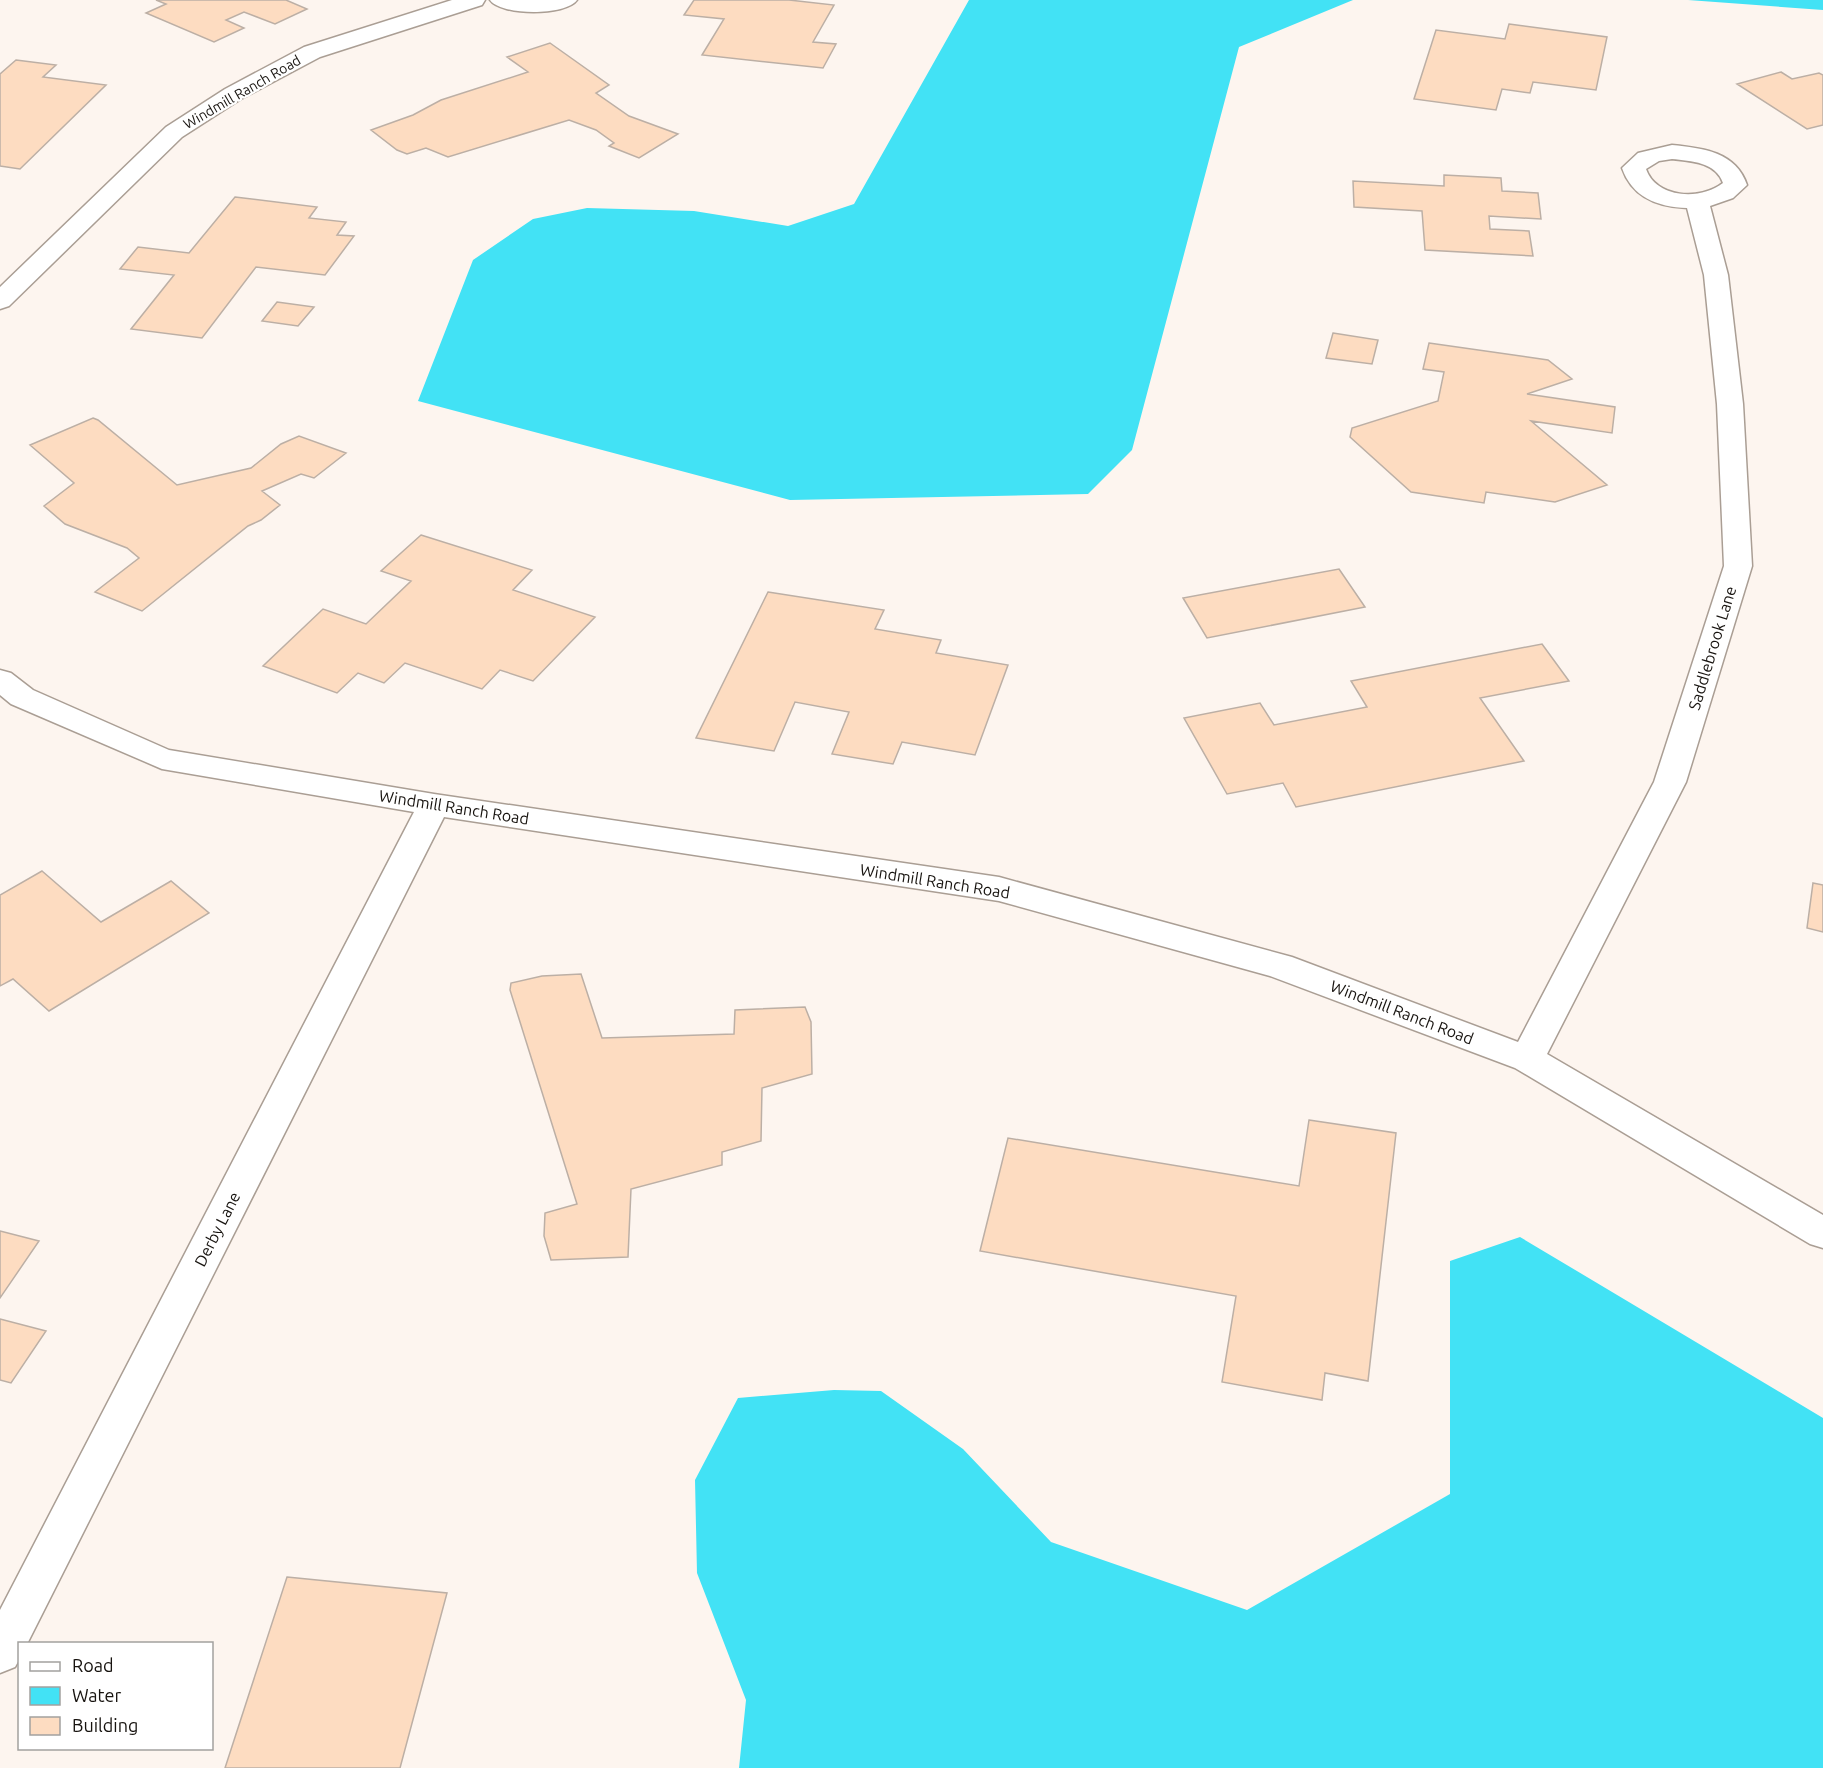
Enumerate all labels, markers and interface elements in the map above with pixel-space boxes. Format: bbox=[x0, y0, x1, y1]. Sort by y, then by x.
street label: Windmill Ranch Road bbox=[181, 52, 303, 132]
street label: Saddlebrook Lane bbox=[1685, 584, 1739, 712]
street label: Windmill Ranch Road bbox=[378, 786, 530, 828]
street label: Windmill Ranch Road bbox=[859, 860, 1011, 902]
street label: Windmill Ranch Road bbox=[1328, 976, 1476, 1048]
street label: Derby Lane bbox=[191, 1189, 243, 1269]
legend bbox=[18, 1642, 213, 1750]
text: Road bbox=[72, 1655, 114, 1675]
text: Water bbox=[72, 1685, 122, 1705]
text: Building bbox=[72, 1715, 138, 1735]

